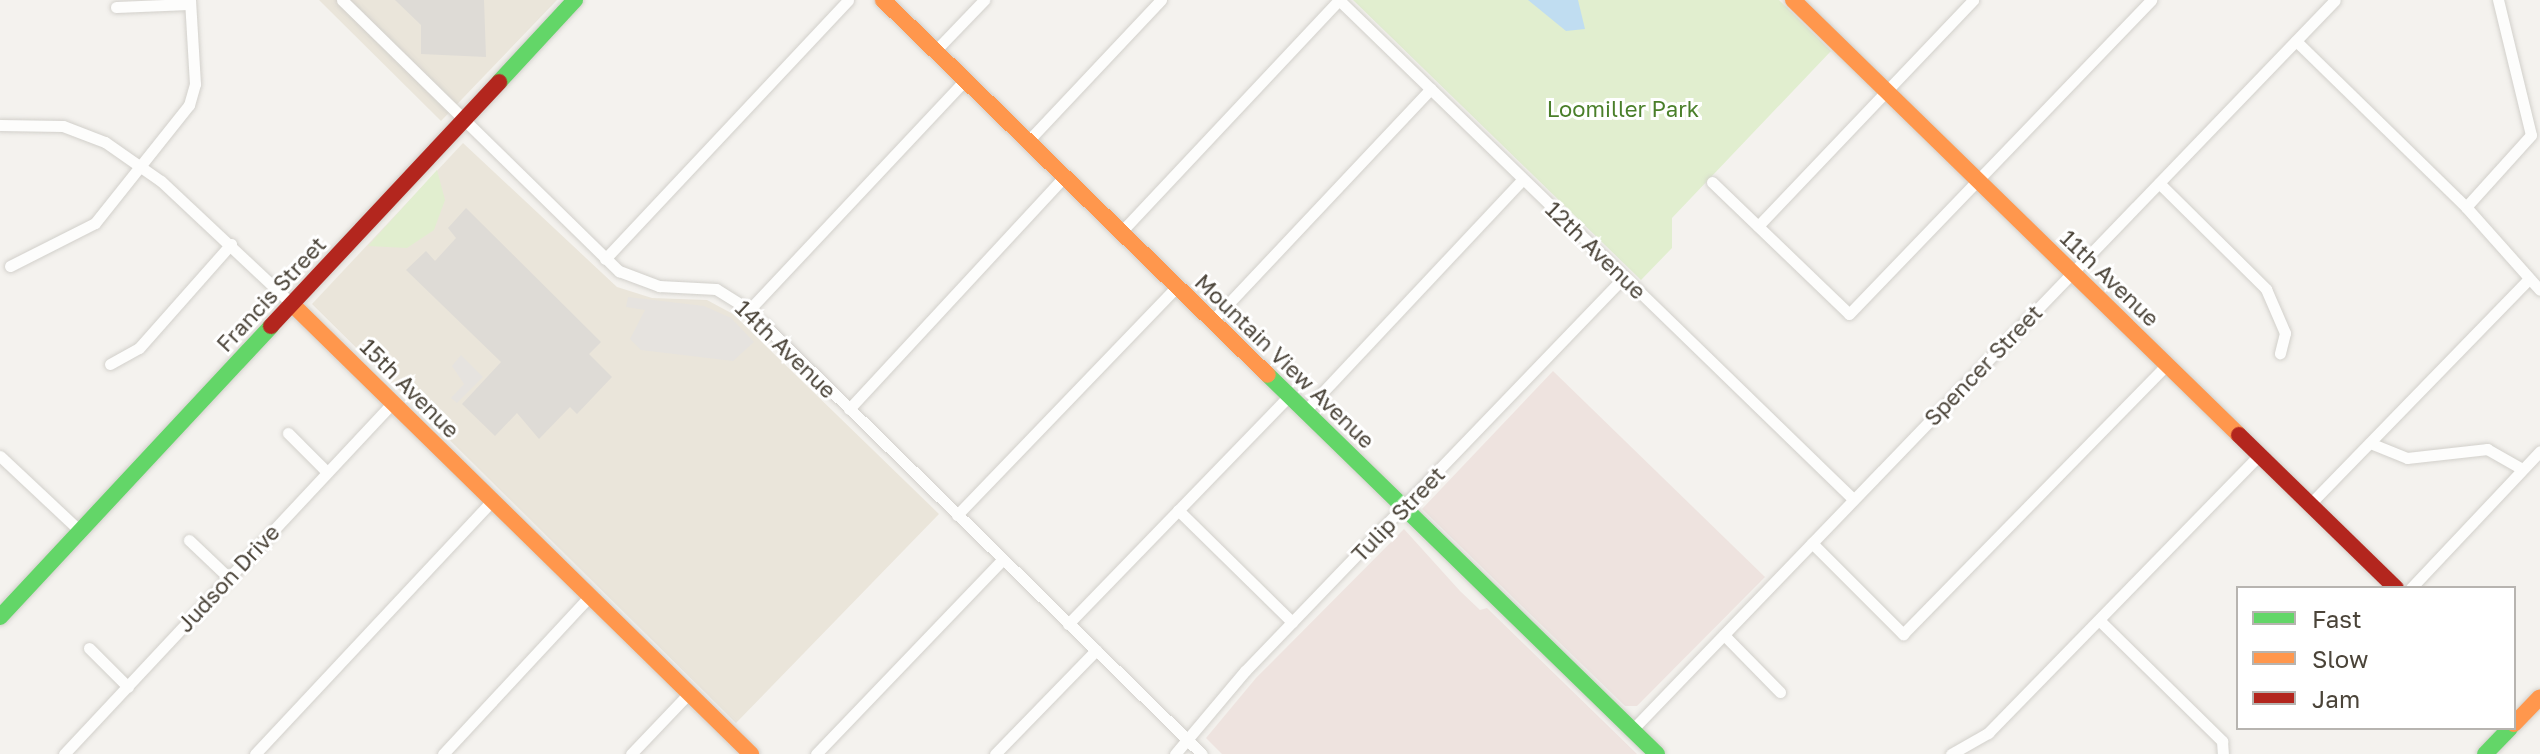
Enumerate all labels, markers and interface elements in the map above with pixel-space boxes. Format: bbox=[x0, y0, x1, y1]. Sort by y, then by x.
park label: Loomiller Park bbox=[1547, 96, 1699, 122]
street label: 12th Avenue bbox=[1540, 196, 1652, 304]
street label: 11th Avenue bbox=[2055, 224, 2165, 332]
street label: Francis Street bbox=[211, 231, 331, 357]
street label: Mountain View Avenue bbox=[1190, 268, 1380, 454]
street label: 14th Avenue bbox=[730, 294, 842, 404]
street label: Spencer Street bbox=[1919, 299, 2047, 431]
street label: 15th Avenue bbox=[355, 333, 465, 443]
street label: Tulip Street bbox=[1346, 461, 1450, 567]
street label: Judson Drive bbox=[171, 519, 285, 637]
legend bbox=[2236, 586, 2516, 730]
text: Fast bbox=[2312, 604, 2362, 633]
text: Slow bbox=[2312, 644, 2368, 673]
text: Jam bbox=[2312, 684, 2360, 713]

